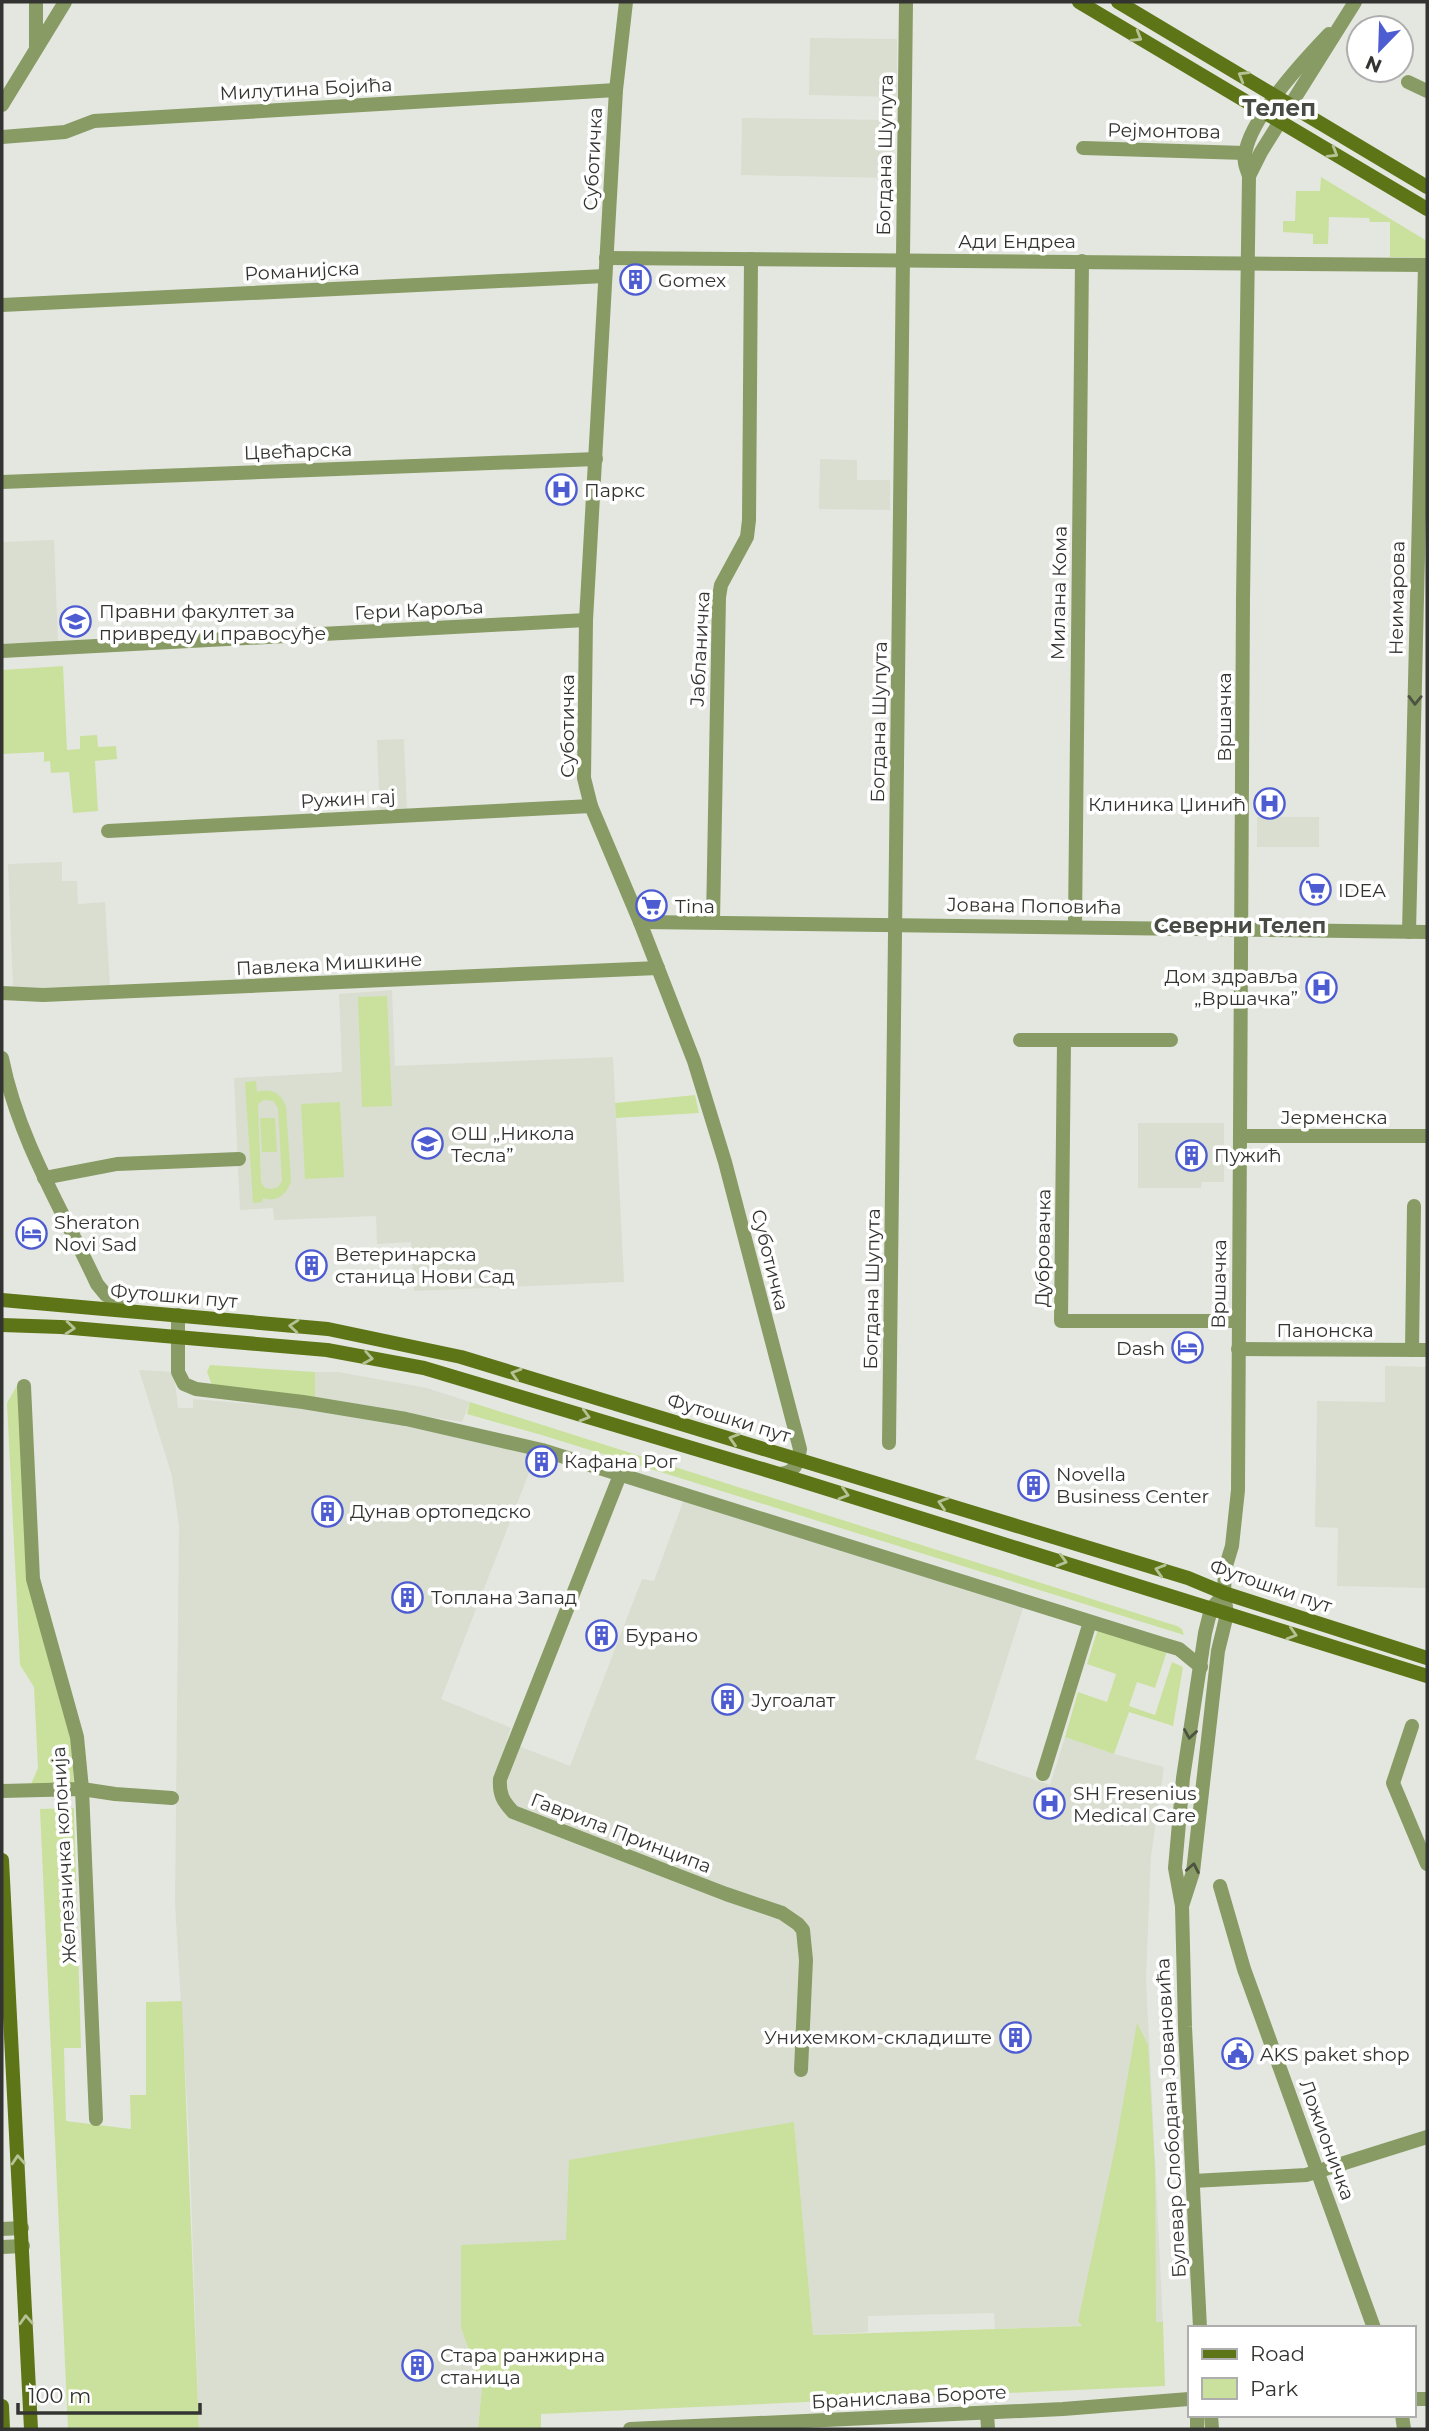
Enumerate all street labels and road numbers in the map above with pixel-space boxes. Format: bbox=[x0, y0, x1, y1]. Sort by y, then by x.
street label: Милутина Бојића bbox=[219, 73, 393, 105]
street label: Богдана Шупута bbox=[872, 74, 898, 236]
street label: Суботичка bbox=[579, 107, 607, 211]
street label: Рејмонтова bbox=[1107, 119, 1221, 143]
street label: Ади Ендреа bbox=[958, 230, 1076, 253]
street label: Романијска bbox=[244, 257, 360, 285]
street label: Цвећарска bbox=[243, 438, 353, 464]
street label: Милана Кома bbox=[1046, 526, 1072, 660]
street label: Неимарова bbox=[1385, 541, 1409, 655]
street label: Јабланичка bbox=[685, 591, 715, 707]
street label: Гери Кароља bbox=[354, 595, 484, 625]
street label: Богдана Шупута bbox=[866, 641, 892, 803]
street label: Вршачка bbox=[1213, 672, 1236, 762]
street label: Суботичка bbox=[556, 674, 579, 778]
street label: Ружин гај bbox=[300, 785, 396, 813]
street label: Јована Поповића bbox=[946, 893, 1122, 919]
street label: Павлека Мишкине bbox=[235, 948, 423, 980]
street label: Јерменска bbox=[1281, 1106, 1388, 1129]
street label: Дубровачка bbox=[1030, 1189, 1056, 1307]
street label: Суботичка bbox=[746, 1207, 794, 1313]
street label: Богдана Шупута bbox=[859, 1208, 885, 1370]
street label: Вршачка bbox=[1207, 1239, 1231, 1329]
street label: Футошки пут bbox=[109, 1279, 239, 1313]
street label: Панонска bbox=[1276, 1319, 1374, 1342]
street label: Футошки пут bbox=[665, 1388, 793, 1448]
street label: Футошки пут bbox=[1207, 1554, 1335, 1618]
street label: Железничка колонија bbox=[47, 1746, 81, 1964]
street label: Гаврила Принципа bbox=[527, 1788, 715, 1878]
street label: Булевар Слободана Јовановића bbox=[1151, 1958, 1191, 2278]
street label: Ложионичка bbox=[1295, 2077, 1359, 2203]
street label: Бранислава Бороте bbox=[811, 2380, 1007, 2414]

